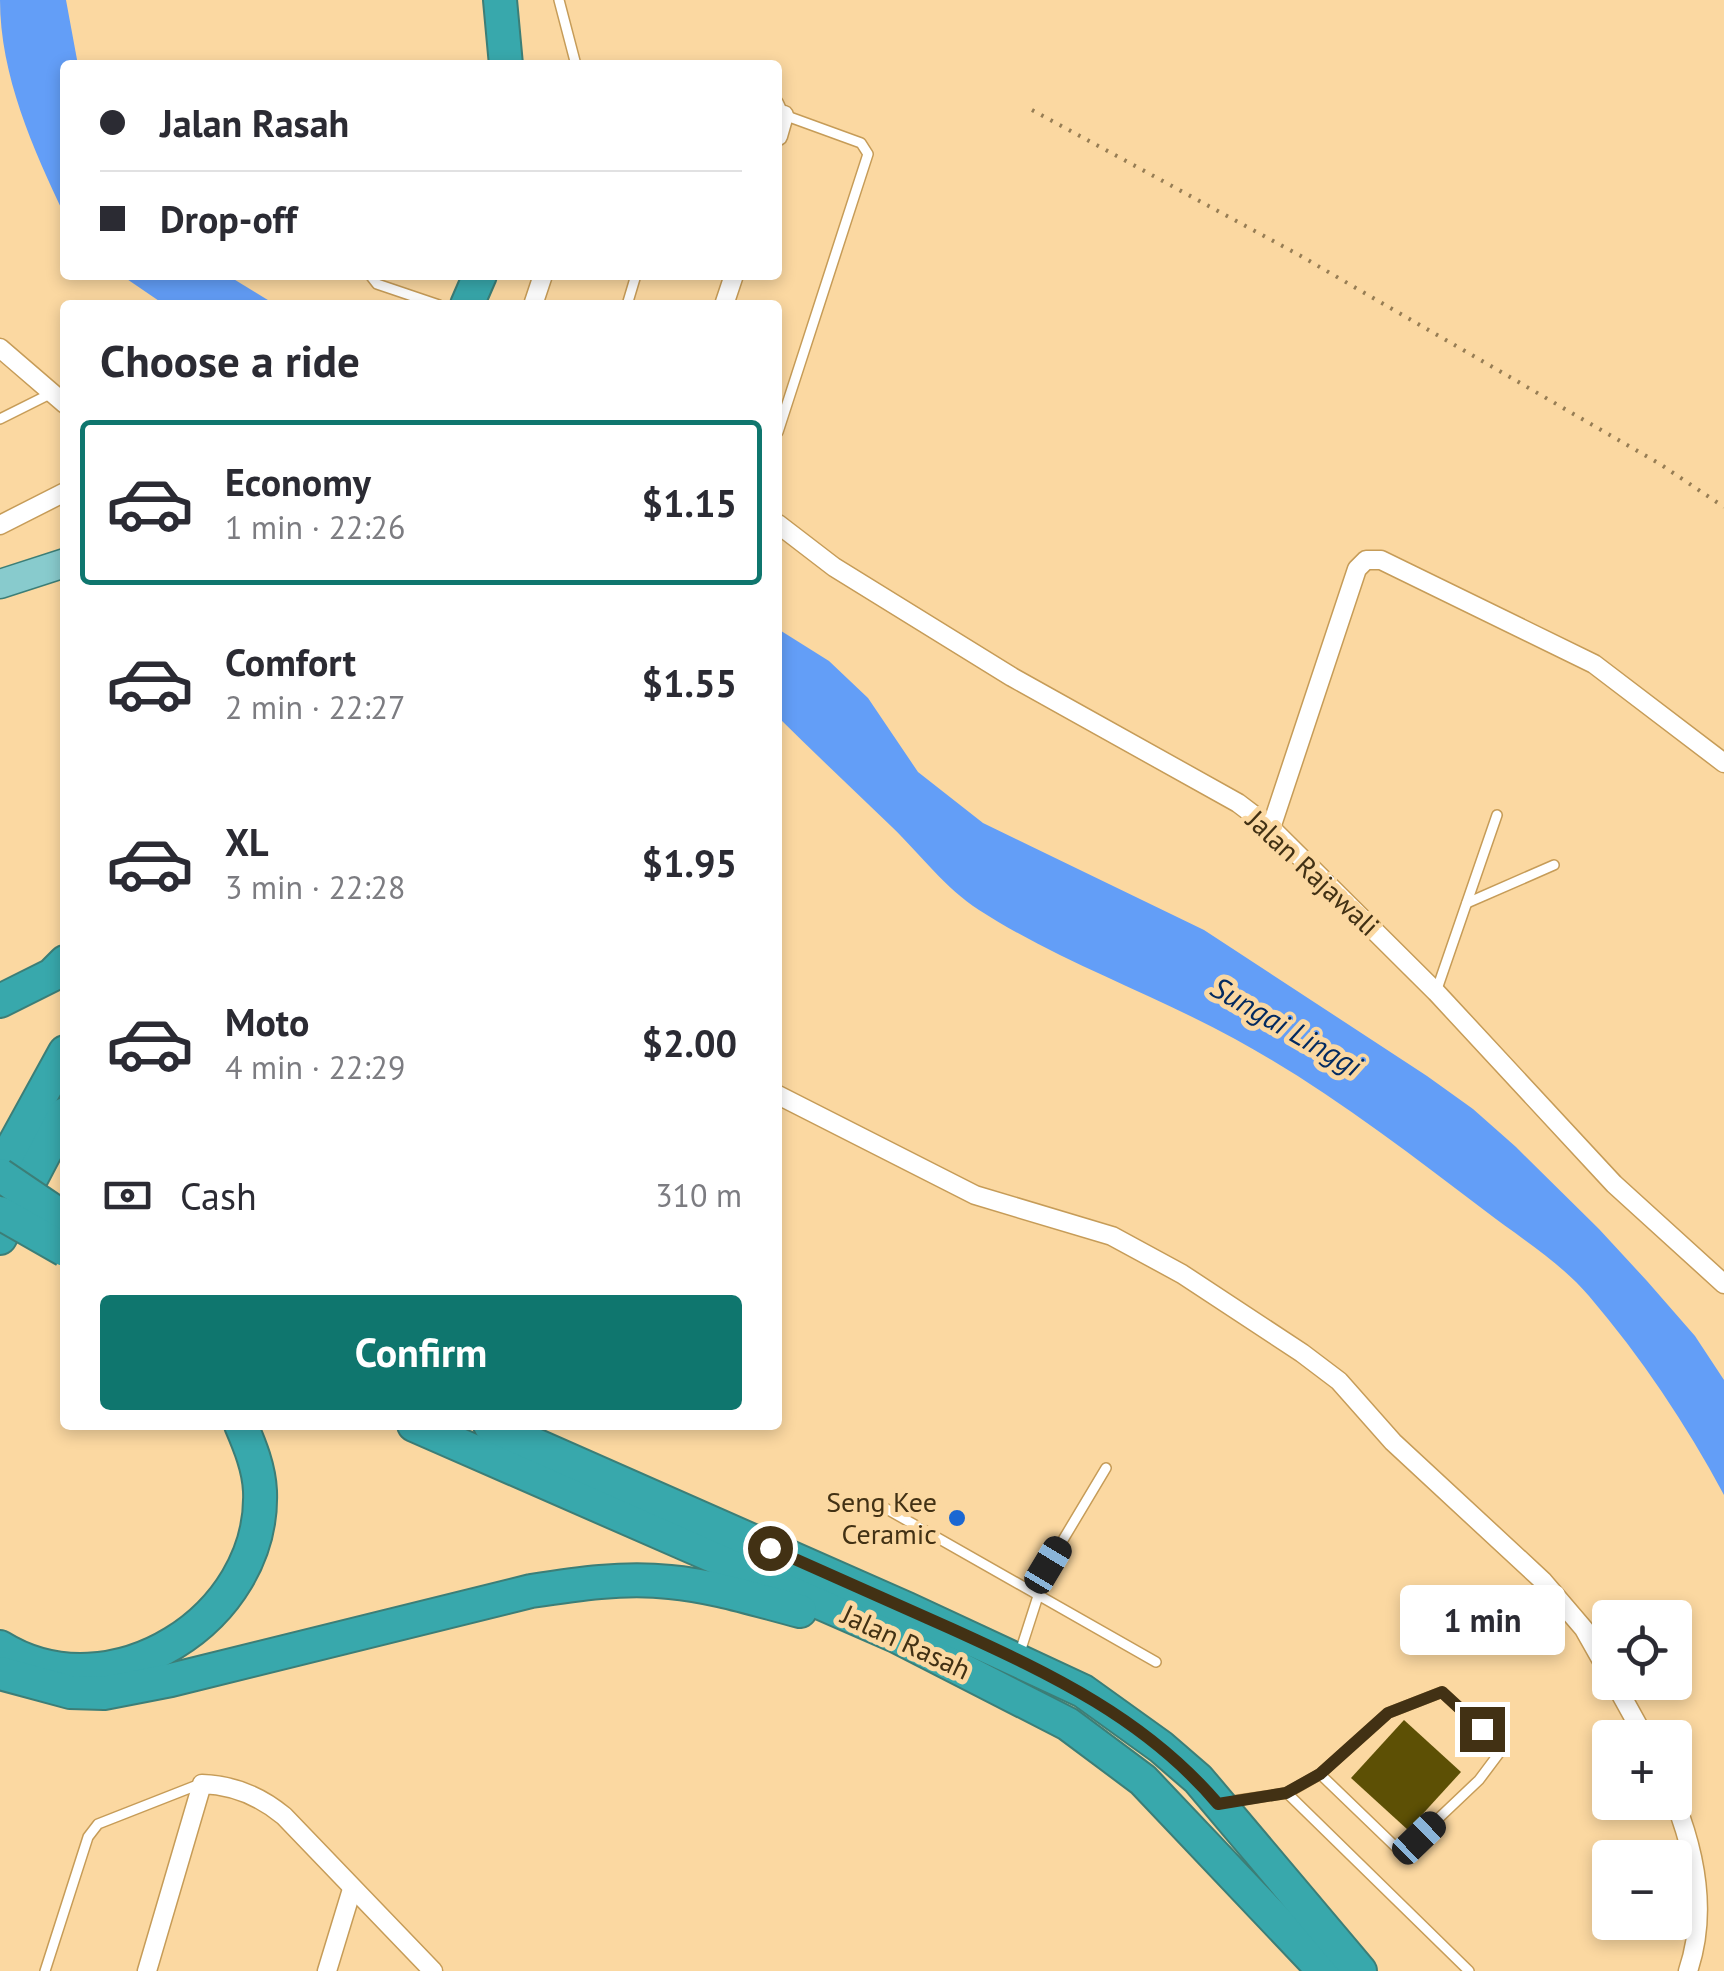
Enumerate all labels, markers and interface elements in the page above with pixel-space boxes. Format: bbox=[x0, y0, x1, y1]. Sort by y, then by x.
text: Jalan Rasah bbox=[160, 98, 349, 147]
text: Drop-off bbox=[160, 194, 297, 243]
text: Choose a ride bbox=[100, 331, 360, 389]
text: Economy bbox=[225, 457, 371, 506]
icon: car bbox=[105, 458, 195, 548]
text: $1.15 bbox=[641, 478, 737, 527]
text: 1 min · 22:26 bbox=[225, 506, 405, 548]
text: Comfort bbox=[225, 637, 356, 686]
icon: car bbox=[105, 638, 195, 728]
text: $1.55 bbox=[641, 658, 737, 707]
text: 2 min · 22:27 bbox=[225, 686, 405, 728]
street label: Jalan Rajawali bbox=[1238, 801, 1388, 944]
text: XL bbox=[225, 817, 269, 866]
icon: car bbox=[105, 818, 195, 908]
text: $1.95 bbox=[641, 838, 737, 887]
text: 3 min · 22:28 bbox=[225, 866, 405, 908]
water label: Sungai Linggi bbox=[1204, 967, 1370, 1085]
text: Moto bbox=[225, 997, 309, 1046]
icon: car bbox=[105, 998, 195, 1088]
text: $2.00 bbox=[641, 1018, 737, 1067]
text: 4 min · 22:29 bbox=[225, 1046, 405, 1088]
icon: cash bbox=[100, 1168, 155, 1223]
text: Cash bbox=[180, 1171, 257, 1220]
text: 310 m bbox=[655, 1174, 742, 1216]
button: Confirm bbox=[100, 1295, 742, 1410]
place label: Seng Kee Ceramic bbox=[826, 1483, 937, 1552]
marker: Seng Kee Ceramic bbox=[946, 1507, 968, 1529]
route start bbox=[748, 1526, 793, 1571]
car bbox=[1020, 1532, 1076, 1598]
callout: 1 min bbox=[1400, 1584, 1564, 1654]
street label: Jalan Rasah bbox=[835, 1595, 977, 1688]
text: 1 min bbox=[1443, 1599, 1522, 1641]
map controls bbox=[1592, 1600, 1692, 1940]
button: locate bbox=[1592, 1600, 1692, 1700]
route end bbox=[1460, 1707, 1505, 1752]
button: + bbox=[1592, 1720, 1692, 1820]
car bbox=[1387, 1806, 1451, 1870]
button: − bbox=[1592, 1840, 1692, 1940]

